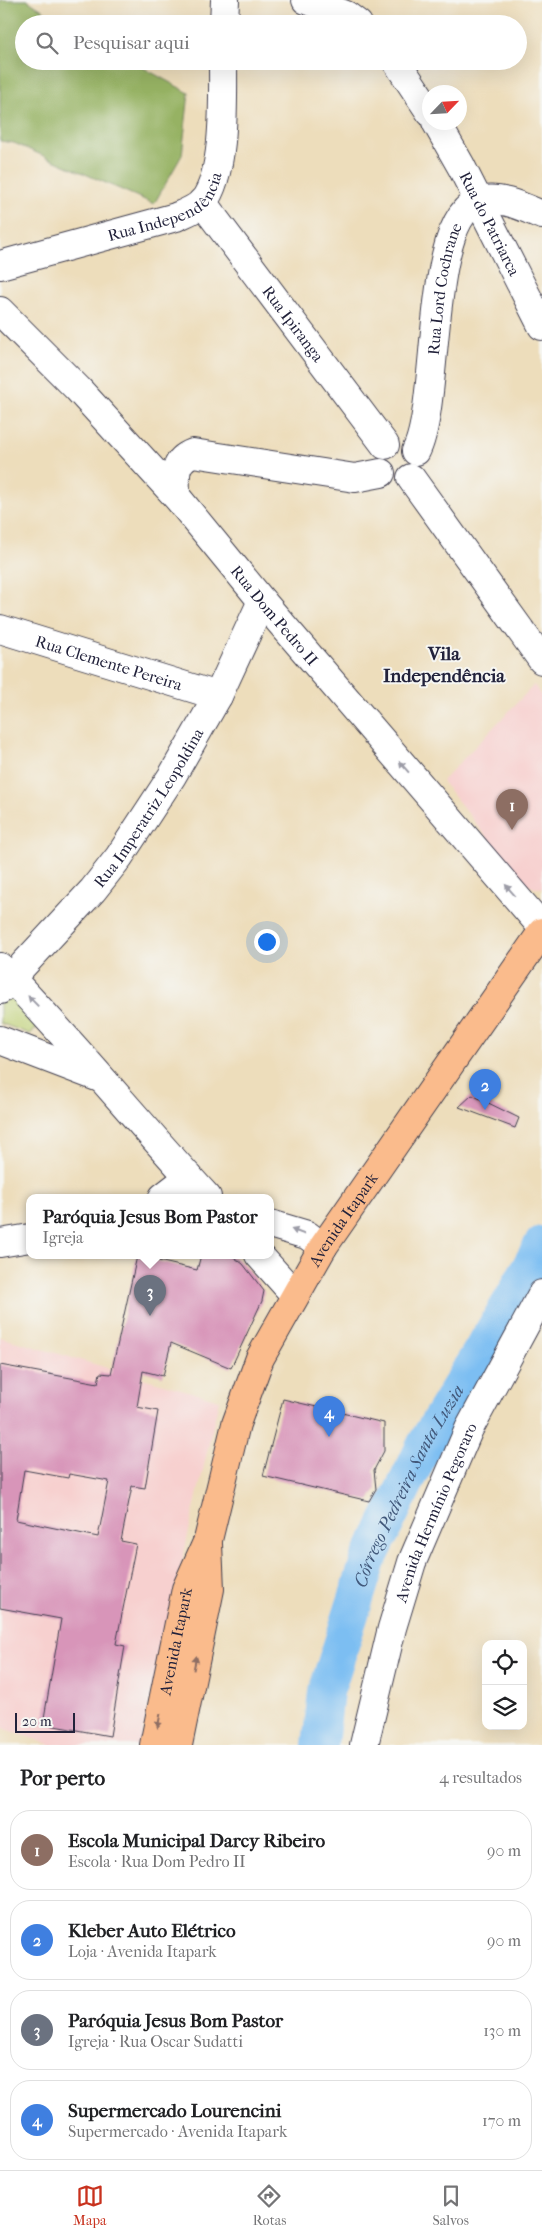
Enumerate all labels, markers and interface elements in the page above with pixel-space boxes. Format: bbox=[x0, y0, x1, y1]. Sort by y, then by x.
search box bbox=[15, 15, 527, 70]
icon: search bbox=[33, 29, 61, 57]
text: Pesquisar aqui bbox=[73, 32, 190, 54]
north arrow bbox=[422, 85, 467, 130]
street label: Rua do Patriarca bbox=[455, 168, 524, 280]
street label: Rua Independência bbox=[106, 169, 226, 245]
street label: Rua Lord Cochrane bbox=[424, 220, 466, 356]
street label: Rua Ipiranga bbox=[258, 282, 328, 366]
street label: Rua Dom Pedro II bbox=[227, 562, 322, 669]
street label: Rua Clemente Pereira bbox=[33, 631, 185, 695]
district label: Vila Independência bbox=[383, 643, 506, 687]
street label: Rua Imperatriz Leopoldina bbox=[90, 724, 208, 891]
one-way arrow bbox=[399, 761, 410, 774]
pin: 1 bbox=[496, 789, 528, 830]
one-way arrow bbox=[505, 884, 516, 897]
your location bbox=[254, 929, 280, 955]
one-way arrow bbox=[28, 996, 40, 1008]
pin: 2 bbox=[469, 1069, 501, 1110]
street label: Avenida Itapark bbox=[304, 1169, 382, 1271]
popup bbox=[26, 1194, 274, 1259]
text: Paróquia Jesus Bom Pastor bbox=[43, 1206, 257, 1228]
text: Igreja bbox=[43, 1228, 83, 1247]
one-way arrow bbox=[290, 1228, 305, 1236]
pin: 3 bbox=[134, 1275, 166, 1316]
water label: Córrego Pedreira Santa Luzia bbox=[350, 1381, 469, 1590]
pin: 4 bbox=[313, 1396, 345, 1437]
street label: Avenida Hermínio Pegoraro bbox=[391, 1419, 481, 1606]
street label: Avenida Itapark bbox=[155, 1585, 196, 1698]
map controls bbox=[482, 1640, 527, 1730]
button: locate bbox=[482, 1640, 527, 1685]
one-way arrow bbox=[191, 1655, 199, 1671]
button: layers bbox=[482, 1685, 527, 1730]
scale bar bbox=[15, 1710, 75, 1733]
text: 20 m bbox=[22, 1713, 52, 1730]
one-way arrow bbox=[155, 1714, 163, 1729]
text: Por perto bbox=[20, 1766, 105, 1790]
text: 4 resultados bbox=[439, 1768, 522, 1787]
text: Escola Municipal Darcy Ribeiro bbox=[68, 1830, 325, 1852]
text: 1 bbox=[34, 1841, 40, 1860]
text: 90 m bbox=[487, 1841, 521, 1860]
text: Escola · Rua Dom Pedro II bbox=[68, 1852, 246, 1871]
text: Kleber Auto Elétrico bbox=[68, 1920, 236, 1942]
text: 2 bbox=[33, 1931, 41, 1950]
text: 90 m bbox=[487, 1931, 521, 1950]
text: Loja · Avenida Itapark bbox=[68, 1942, 217, 1961]
text: Paróquia Jesus Bom Pastor bbox=[68, 2010, 283, 2032]
text: 3 bbox=[34, 2021, 40, 2040]
text: 130 m bbox=[483, 2021, 521, 2040]
text: Igreja · Rua Oscar Sudatti bbox=[68, 2032, 243, 2051]
text: Supermercado Lourencini bbox=[68, 2100, 281, 2122]
text: 4 bbox=[32, 2111, 42, 2130]
text: 170 m bbox=[482, 2111, 521, 2130]
text: Supermercado · Avenida Itapark bbox=[68, 2122, 287, 2141]
tab: Mapa bbox=[73, 2182, 106, 2229]
tab: Rotas bbox=[253, 2182, 286, 2229]
tab: Salvos bbox=[433, 2182, 469, 2229]

